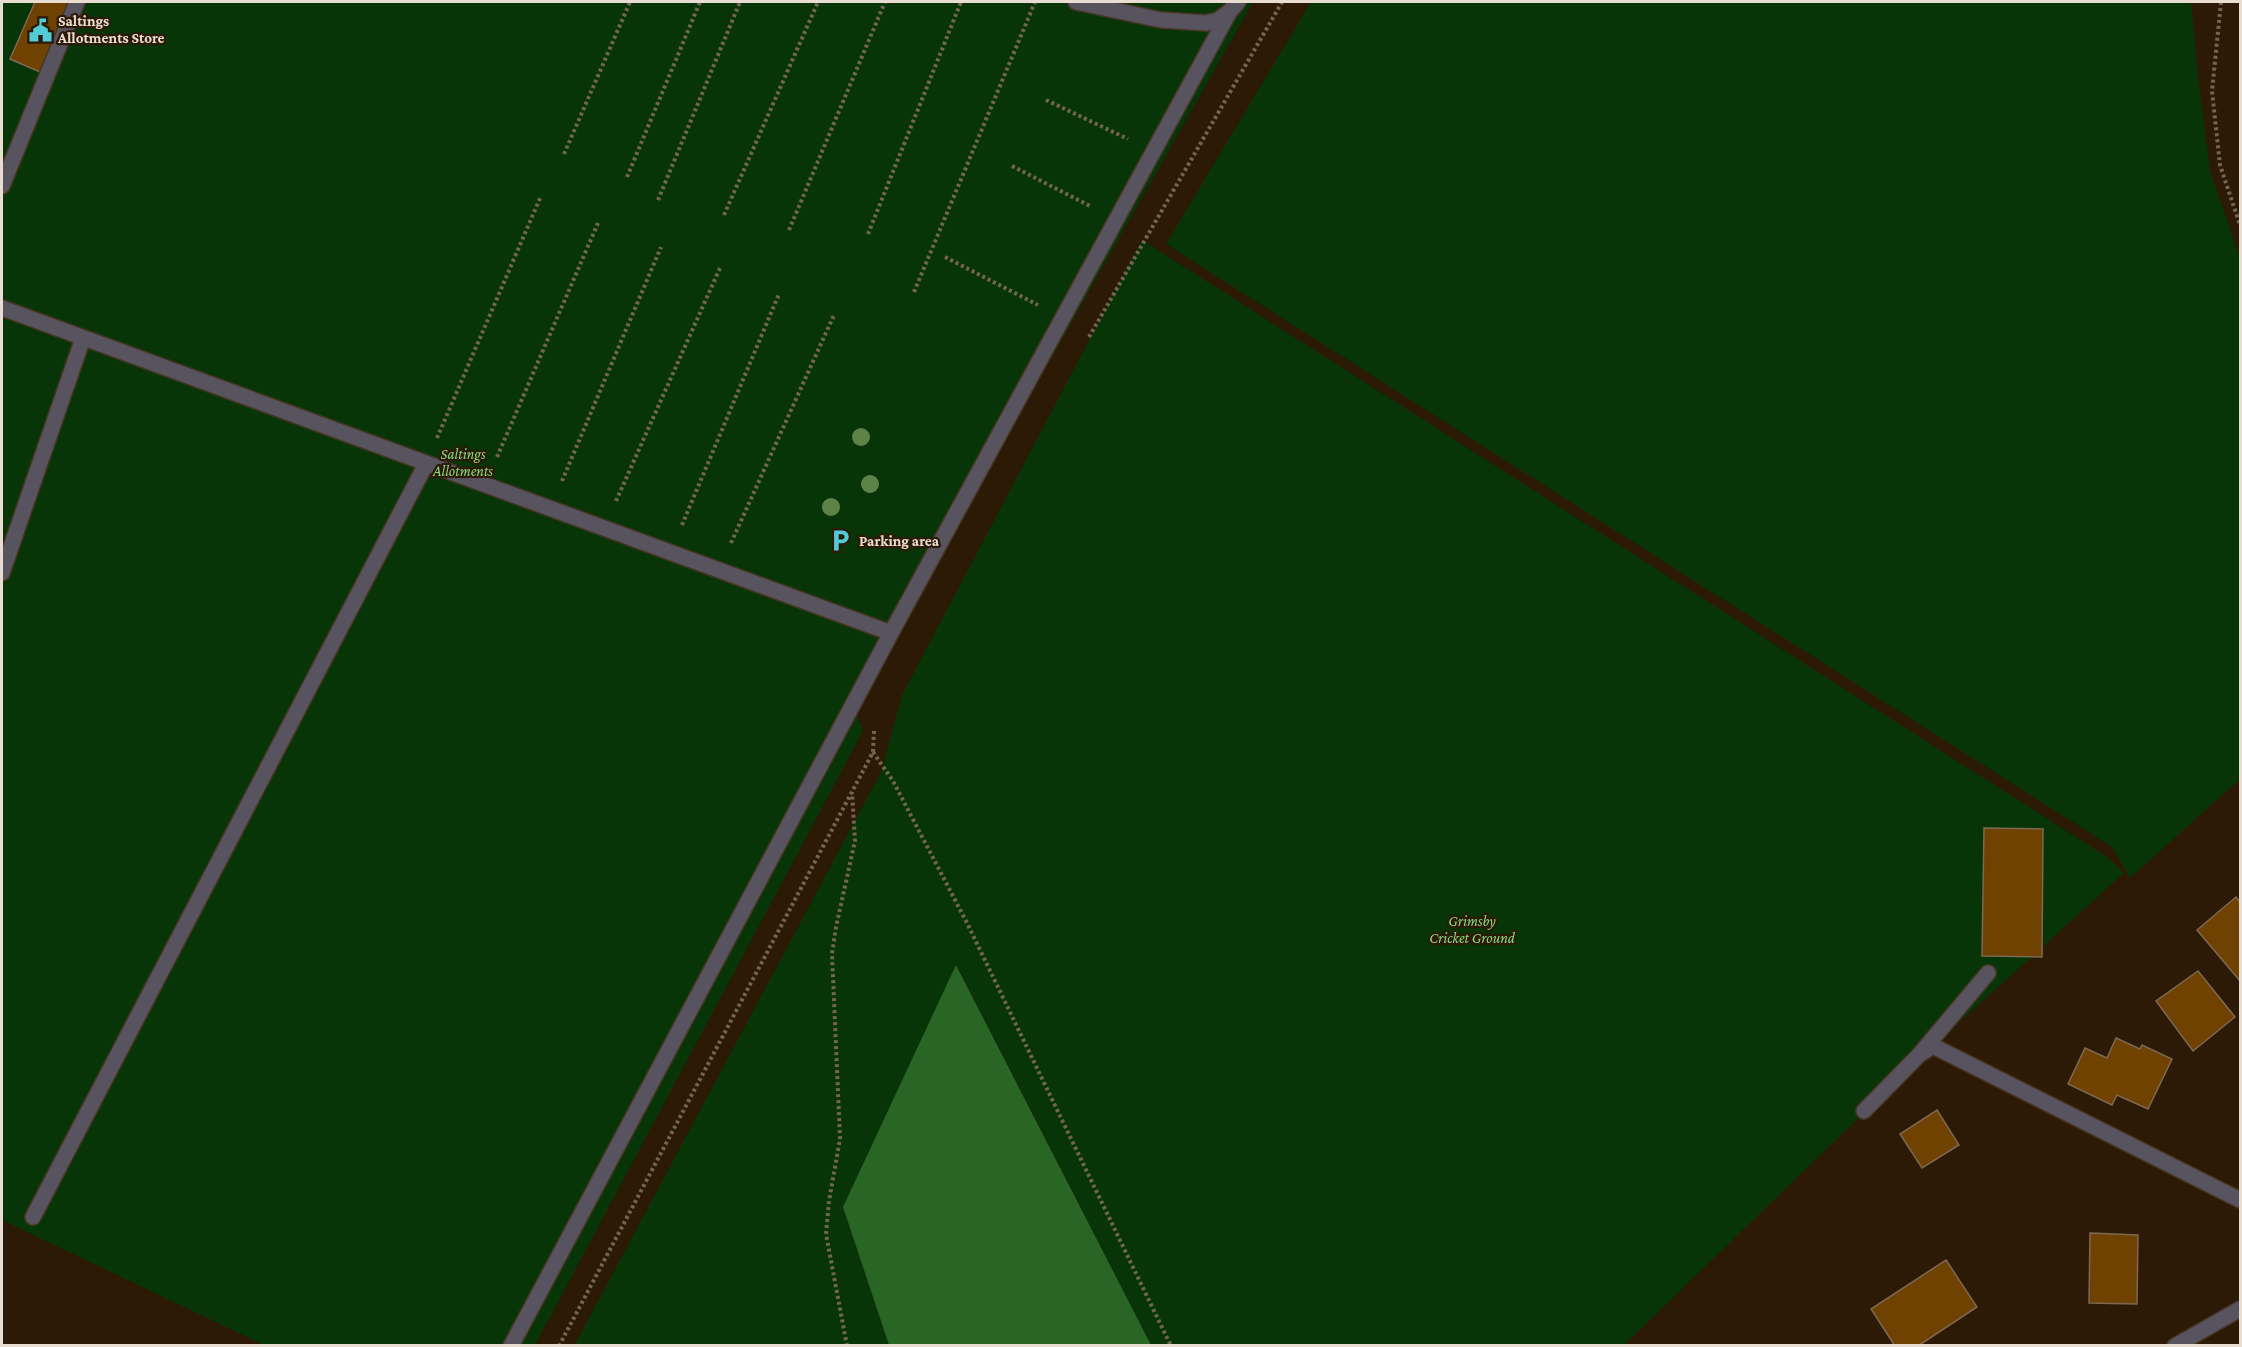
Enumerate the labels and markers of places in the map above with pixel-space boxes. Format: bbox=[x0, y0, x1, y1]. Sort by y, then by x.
place label: Saltings Allotments Store bbox=[57, 13, 165, 46]
public building icon: Saltings Allotments Store bbox=[27, 17, 53, 43]
parking icon: Parking area bbox=[828, 528, 854, 554]
place label: Parking area bbox=[859, 533, 940, 549]

